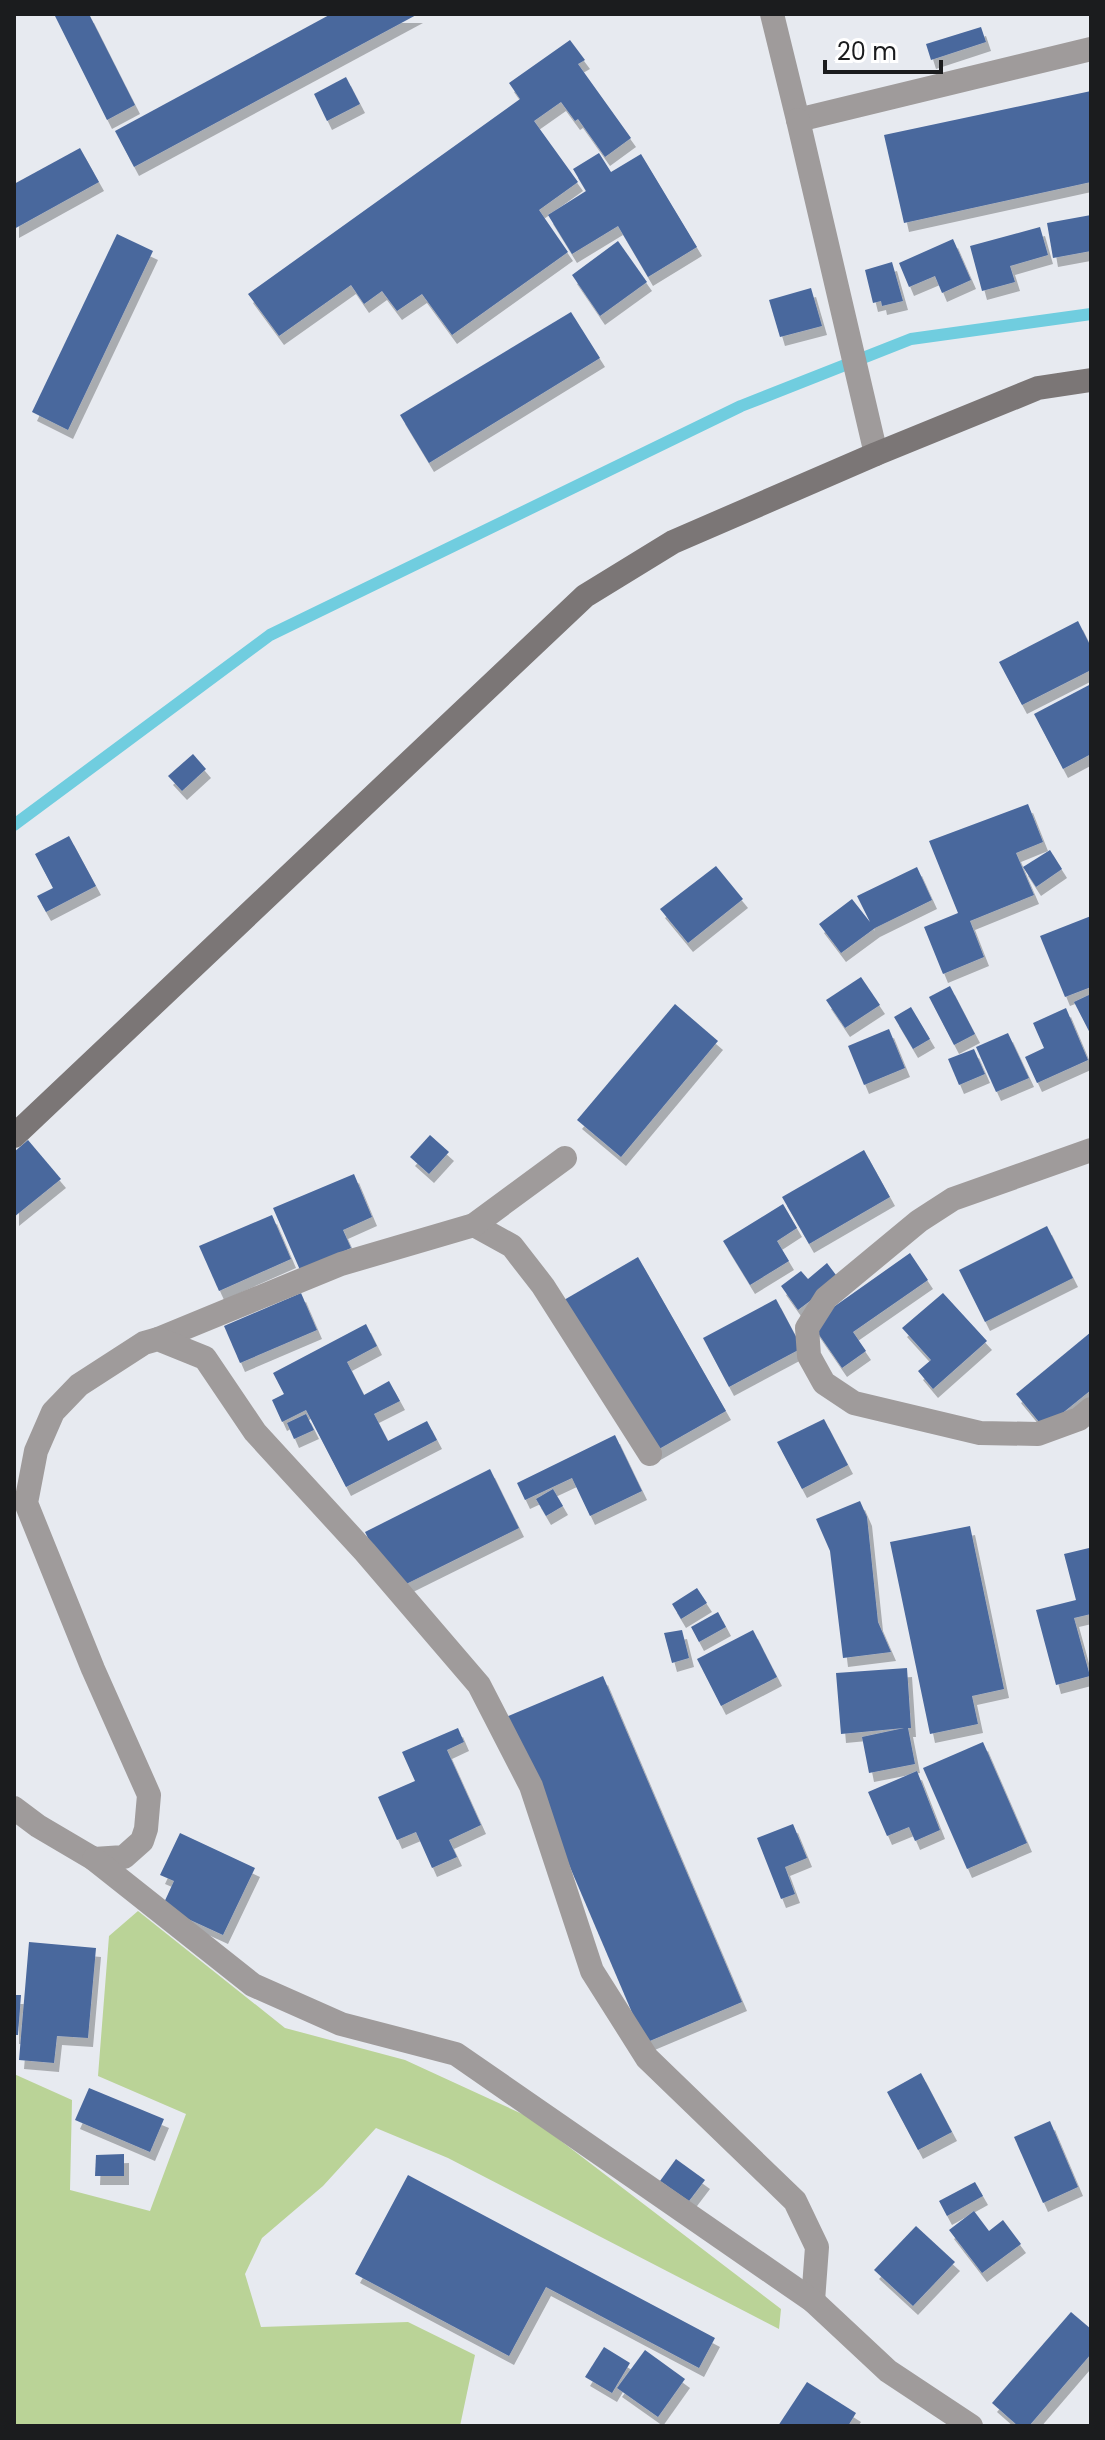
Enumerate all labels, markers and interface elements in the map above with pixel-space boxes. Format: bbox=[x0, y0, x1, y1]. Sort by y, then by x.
scale bar bbox=[825, 24, 941, 74]
text: 20 m bbox=[837, 35, 897, 68]

